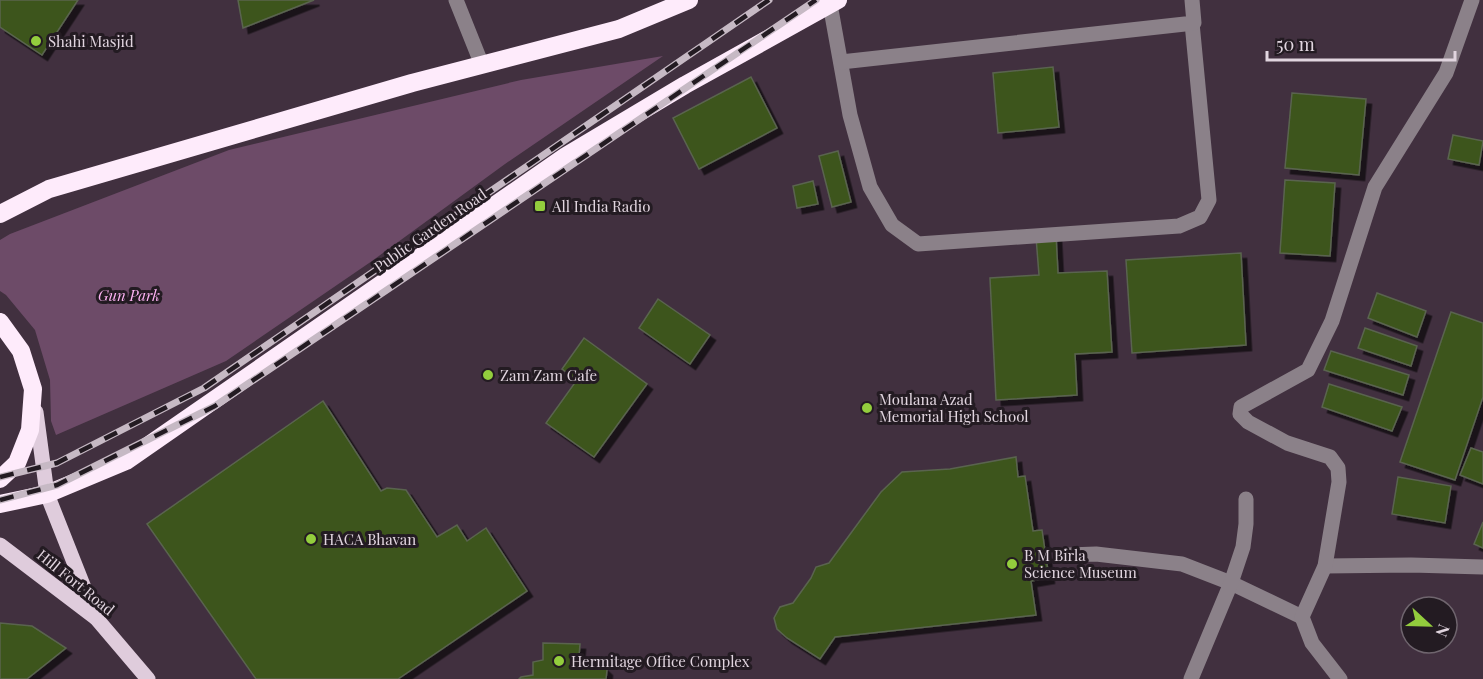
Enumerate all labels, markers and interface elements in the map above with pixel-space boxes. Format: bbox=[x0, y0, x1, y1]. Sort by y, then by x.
scale bar bbox=[1267, 24, 1454, 62]
place label: Shahi Masjid bbox=[48, 31, 134, 51]
text: 50 m bbox=[1276, 32, 1315, 56]
marker: Shahi Masjid bbox=[29, 34, 43, 48]
street label: Public Garden Road bbox=[370, 184, 490, 276]
place label: All India Radio bbox=[551, 196, 650, 216]
marker: All India Radio bbox=[533, 199, 547, 213]
park label: Gun Park bbox=[98, 285, 160, 305]
place label: Zam Zam Cafe bbox=[500, 365, 597, 385]
marker: Zam Zam Cafe bbox=[481, 368, 495, 382]
place label: Moulana Azad Memorial High School bbox=[879, 389, 1029, 426]
marker: Moulana Azad Memorial High School bbox=[860, 401, 874, 415]
place label: HACA Bhavan bbox=[323, 529, 416, 549]
marker: HACA Bhavan bbox=[304, 532, 318, 546]
street label: Hill Fort Road bbox=[33, 545, 119, 620]
place label: B M Birla Science Museum bbox=[1024, 545, 1138, 582]
marker: B M Birla Science Museum bbox=[1005, 557, 1019, 571]
north arrow bbox=[1399, 595, 1459, 655]
text: N bbox=[1431, 622, 1455, 641]
place label: Hermitage Office Complex bbox=[571, 651, 750, 671]
marker: Hermitage Office Complex bbox=[552, 654, 566, 668]

